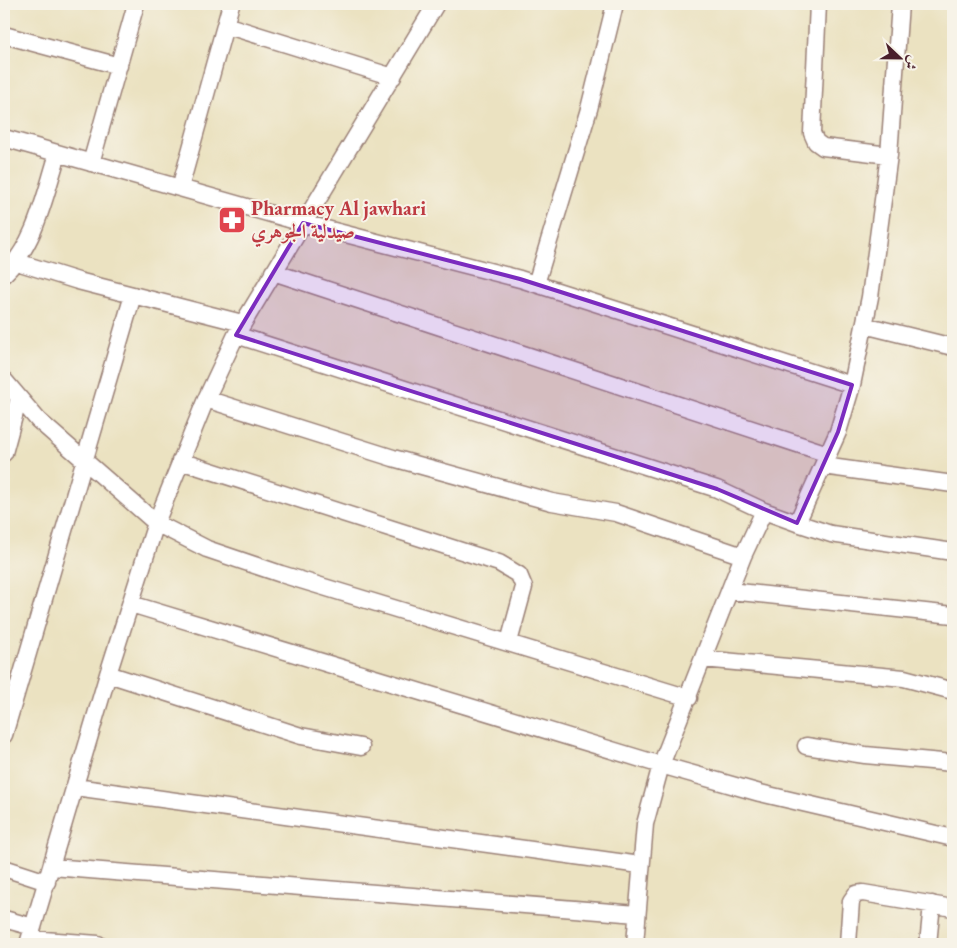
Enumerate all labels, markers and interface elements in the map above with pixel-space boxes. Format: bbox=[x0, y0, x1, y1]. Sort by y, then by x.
north arrow bbox=[874, 32, 924, 82]
text: ش bbox=[901, 53, 923, 73]
place label: Pharmacy Al jawhari صيدلية الجوهري bbox=[251, 195, 426, 248]
pharmacy icon: Pharmacy Al jawhari صيدلية الجوهري bbox=[217, 205, 247, 235]

